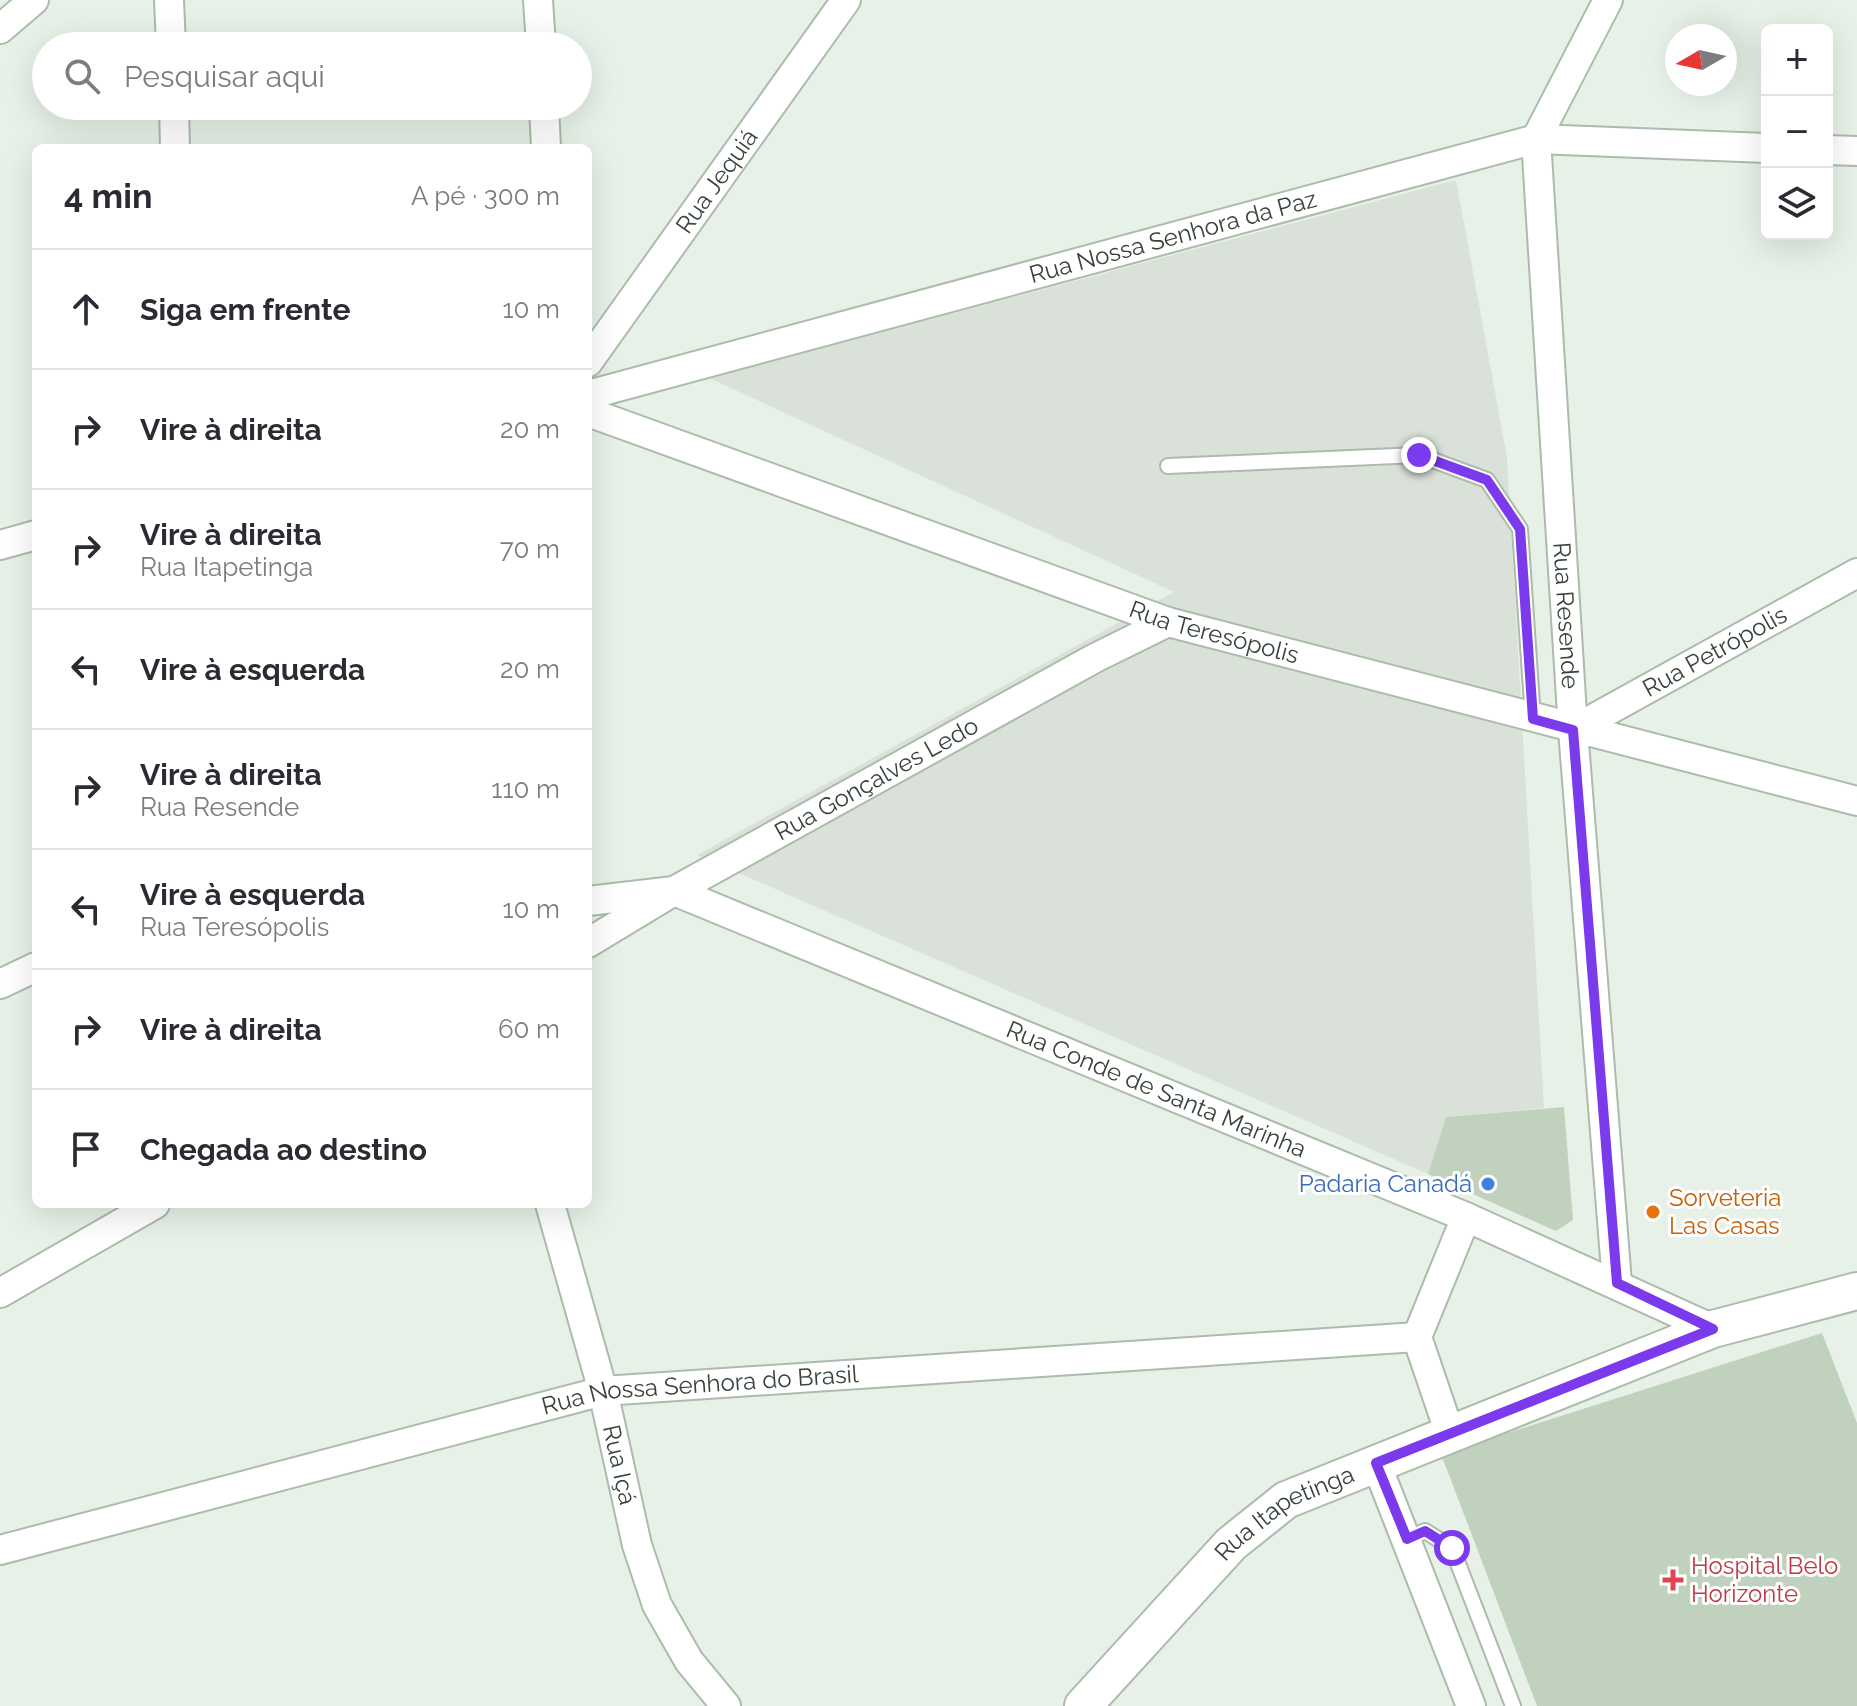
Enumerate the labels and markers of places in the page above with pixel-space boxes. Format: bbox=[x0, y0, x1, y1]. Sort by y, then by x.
place label: Padaria Canadá bbox=[1299, 1169, 1472, 1198]
marker: Padaria Canadá bbox=[1479, 1175, 1497, 1193]
place label: Sorveteria Las Casas bbox=[1669, 1183, 1781, 1240]
marker: Sorveteria Las Casas bbox=[1644, 1203, 1662, 1221]
place label: Hospital Belo Horizonte bbox=[1691, 1551, 1838, 1608]
marker: Hospital Belo Horizonte bbox=[1662, 1569, 1684, 1591]

